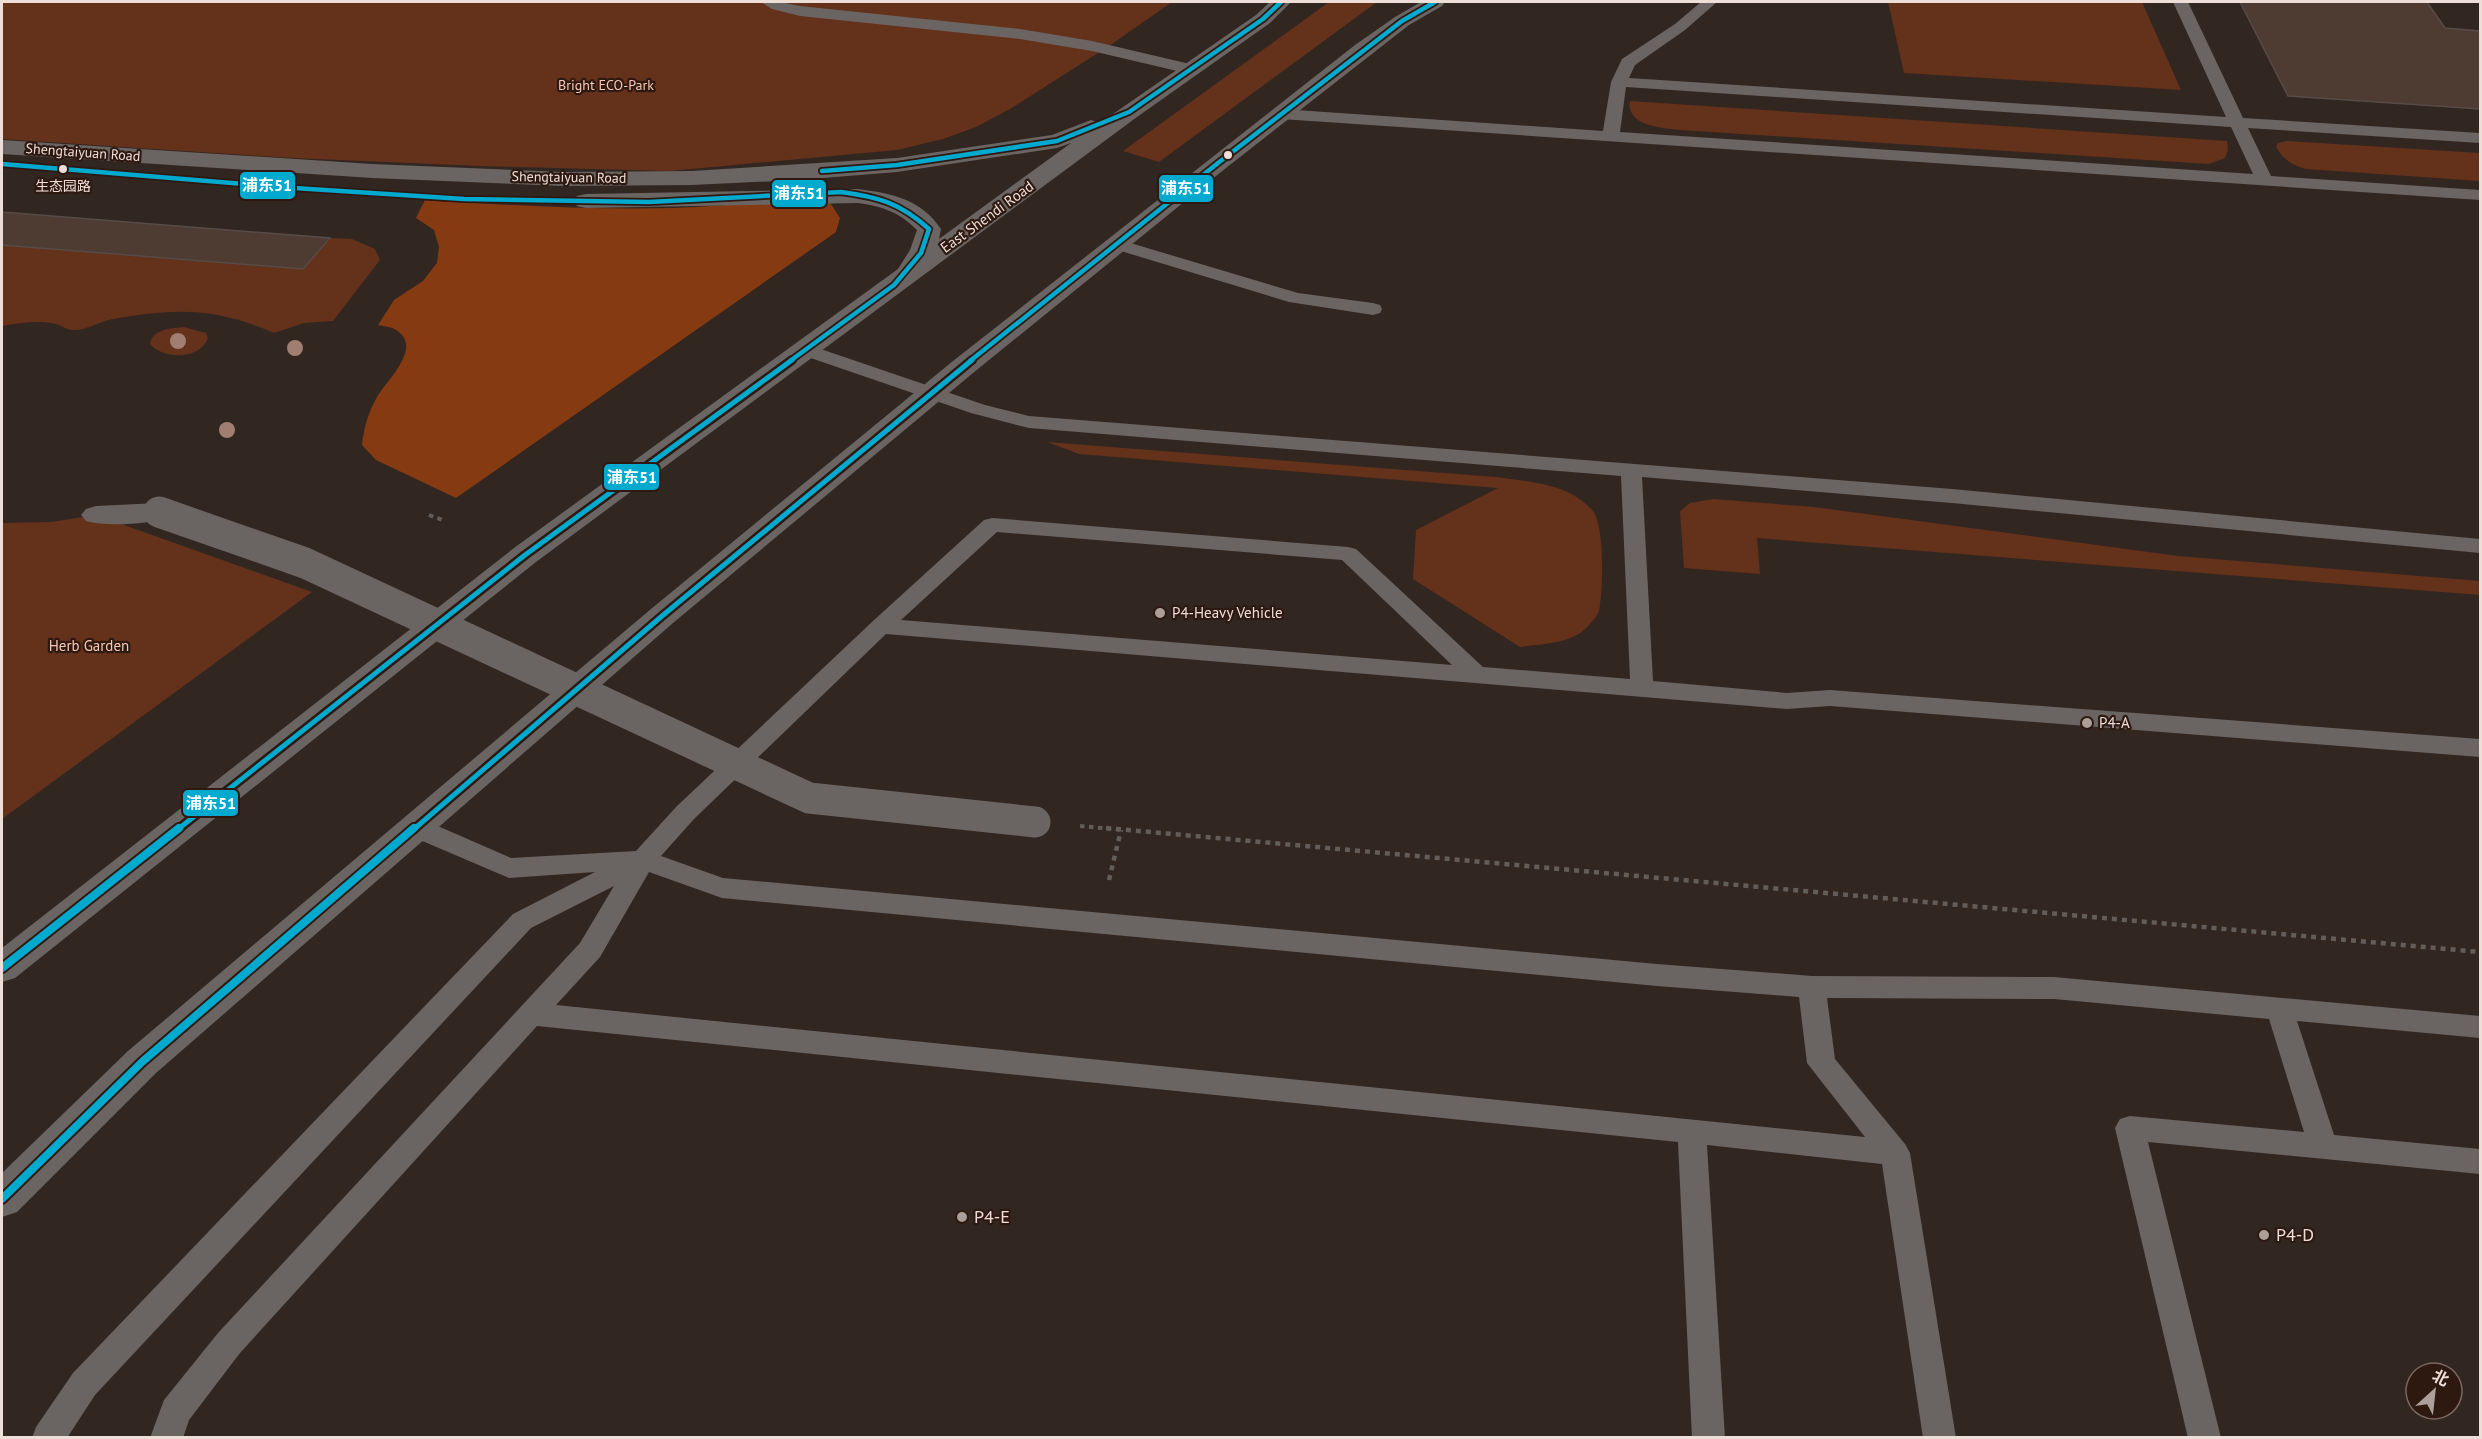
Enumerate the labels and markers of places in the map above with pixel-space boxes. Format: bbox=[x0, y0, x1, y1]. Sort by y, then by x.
unlabelled marker bbox=[1222, 149, 1234, 161]
marker: 生态园路 bbox=[57, 163, 69, 175]
place label: 生态园路 bbox=[35, 177, 91, 195]
place label: P4-Heavy Vehicle bbox=[1172, 603, 1283, 622]
marker: P4-Heavy Vehicle bbox=[1153, 606, 1167, 620]
place label: P4-A bbox=[2099, 713, 2130, 732]
marker: P4-A bbox=[2080, 716, 2094, 730]
place label: P4-E bbox=[974, 1205, 1010, 1228]
marker: P4-E bbox=[955, 1210, 969, 1224]
place label: P4-D bbox=[2276, 1223, 2314, 1246]
marker: P4-D bbox=[2257, 1228, 2271, 1242]

